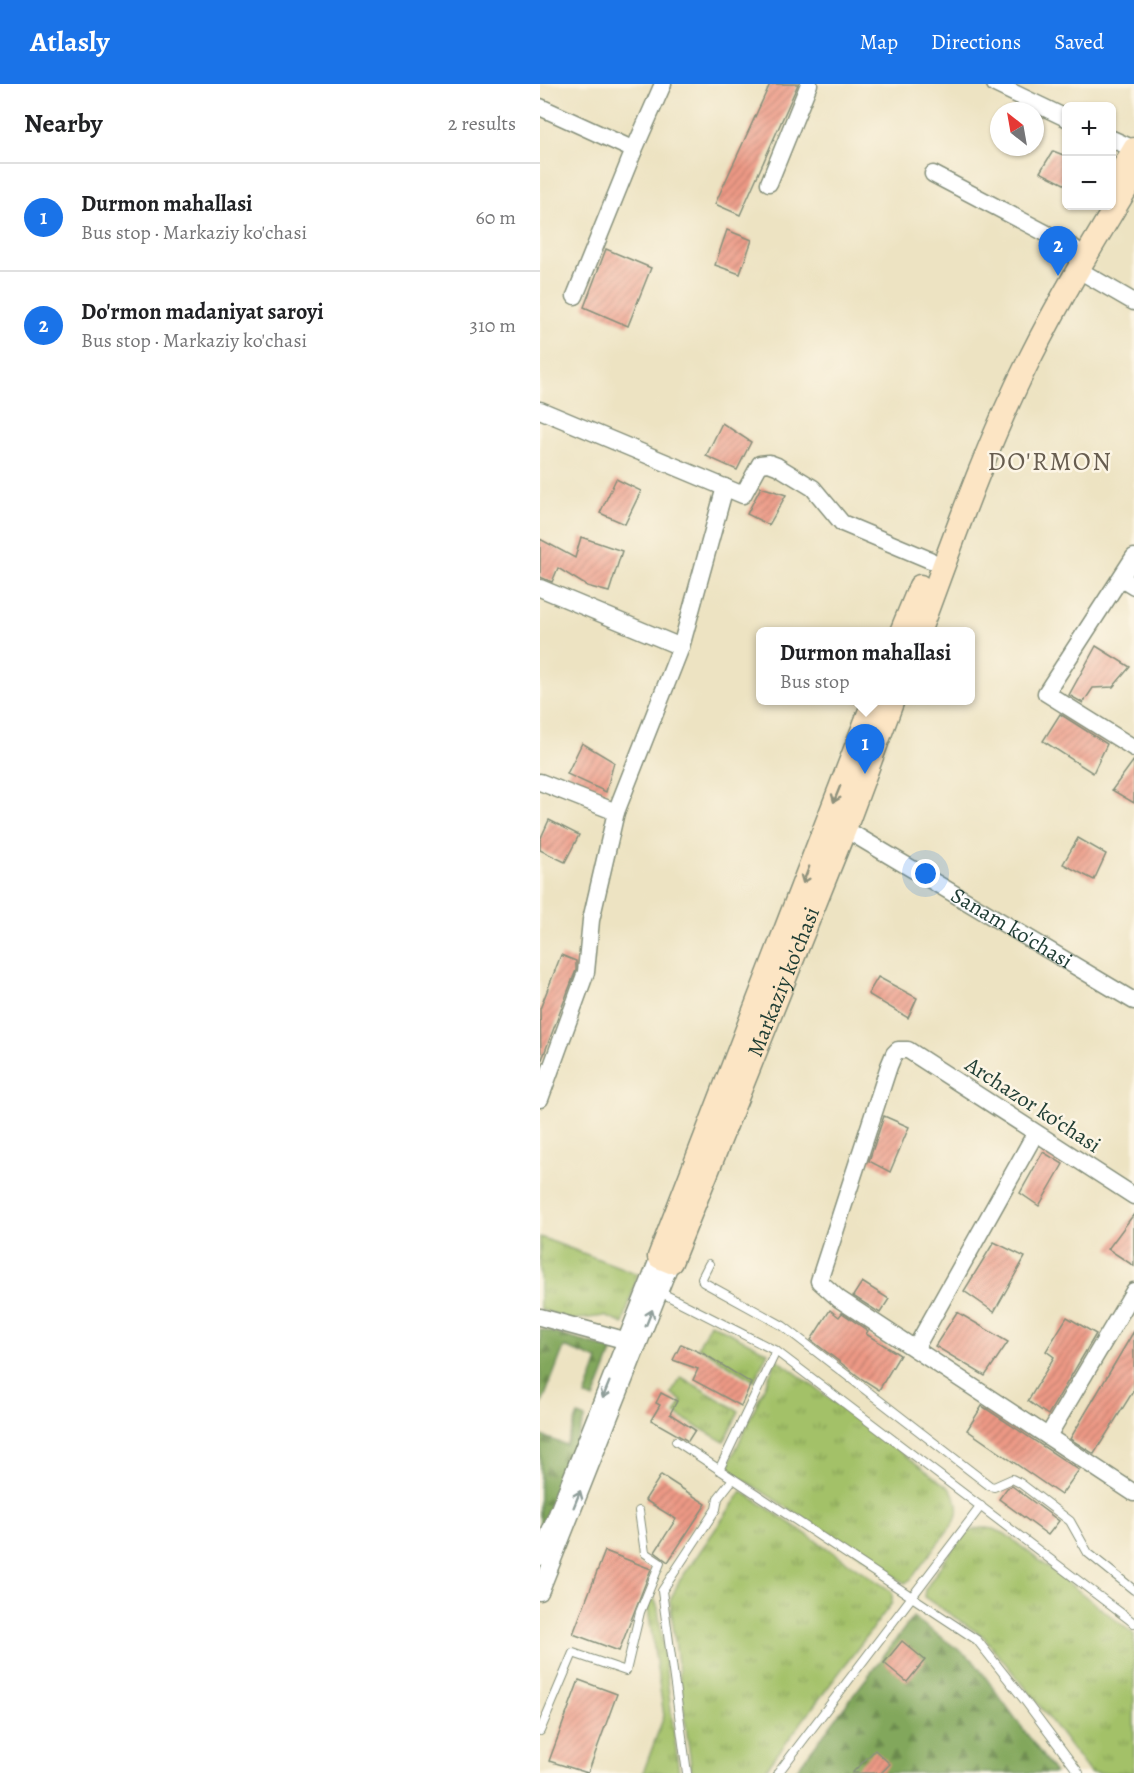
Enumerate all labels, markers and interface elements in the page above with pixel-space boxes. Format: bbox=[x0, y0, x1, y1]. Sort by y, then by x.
text: Atlasly bbox=[30, 23, 109, 61]
text: Map bbox=[860, 28, 898, 56]
text: Directions bbox=[931, 28, 1021, 56]
text: Saved bbox=[1054, 28, 1104, 56]
north arrow bbox=[990, 102, 1044, 156]
map controls bbox=[1062, 102, 1116, 210]
button: + bbox=[1062, 102, 1116, 156]
text: Nearby bbox=[24, 106, 103, 141]
text: 2 results bbox=[448, 110, 516, 137]
button: − bbox=[1062, 156, 1116, 210]
text: Durmon mahallasi bbox=[81, 189, 253, 219]
text: 1 bbox=[40, 204, 47, 231]
text: 60 m bbox=[476, 204, 516, 231]
text: Bus stop · Markaziy ko'chasi bbox=[81, 219, 307, 246]
pin: 2 bbox=[1038, 226, 1078, 276]
text: Do'rmon madaniyat saroyi bbox=[81, 297, 324, 327]
text: 2 bbox=[39, 312, 48, 339]
text: 310 m bbox=[470, 312, 516, 339]
text: Bus stop · Markaziy ko'chasi bbox=[81, 327, 307, 354]
district label: DO'RMON bbox=[988, 444, 1112, 479]
popup bbox=[756, 627, 975, 705]
text: Durmon mahallasi bbox=[780, 638, 951, 668]
text: Bus stop bbox=[780, 668, 850, 695]
pin: 1 bbox=[846, 724, 884, 774]
one-way arrow bbox=[831, 784, 842, 803]
your location bbox=[911, 859, 940, 888]
one-way arrow bbox=[800, 865, 811, 884]
street label: Sanam ko'chasi bbox=[945, 880, 1078, 976]
street label: Markaziy ko'chasi bbox=[740, 903, 827, 1061]
street label: Archazor ko‘chasi bbox=[958, 1049, 1107, 1160]
one-way arrow bbox=[644, 1309, 655, 1327]
one-way arrow bbox=[600, 1380, 611, 1399]
one-way arrow bbox=[572, 1490, 583, 1509]

